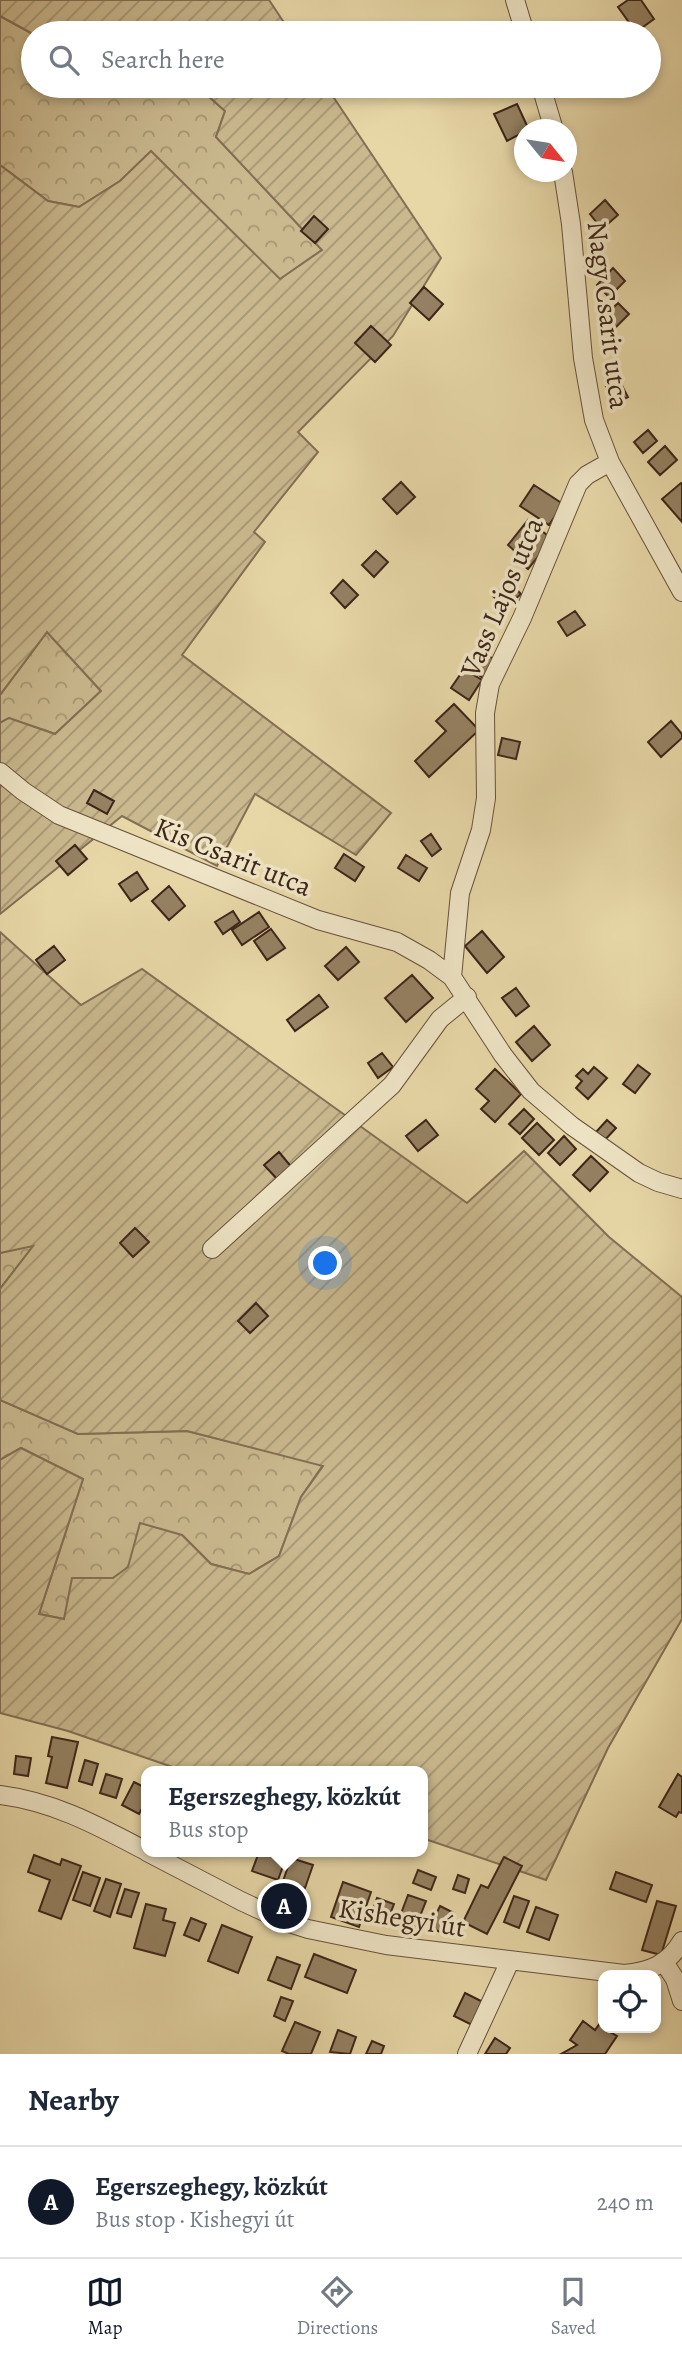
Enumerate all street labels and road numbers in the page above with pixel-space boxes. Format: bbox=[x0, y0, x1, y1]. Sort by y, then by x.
street label: Nagy Csarit utca bbox=[578, 219, 638, 411]
street label: Vass Lajos utca bbox=[451, 511, 553, 684]
street label: Kis Csarit utca bbox=[149, 808, 317, 906]
street label: Kishegyi út bbox=[336, 1889, 468, 1947]

